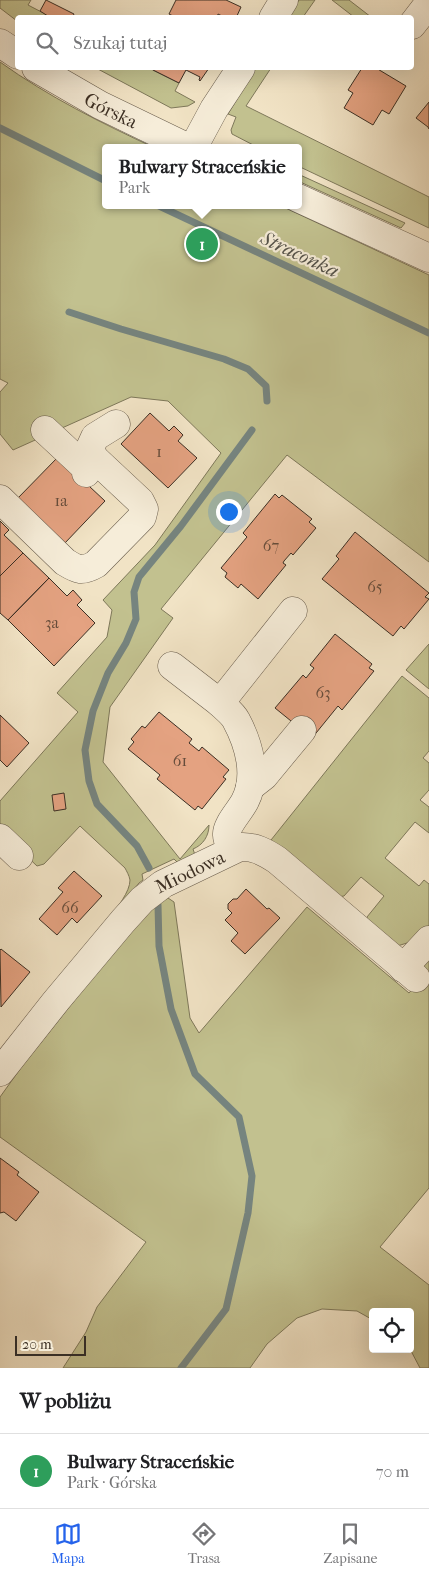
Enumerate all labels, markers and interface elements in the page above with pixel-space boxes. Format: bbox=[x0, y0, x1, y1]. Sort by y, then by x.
search box bbox=[15, 15, 414, 70]
icon: search bbox=[33, 29, 61, 57]
text: Szukaj tutaj bbox=[73, 32, 167, 54]
street label: Górska bbox=[80, 88, 141, 133]
popup bbox=[102, 144, 302, 209]
text: Bulwary Straceńskie bbox=[118, 156, 286, 178]
text: Park bbox=[118, 178, 150, 197]
pin: 1 bbox=[186, 225, 218, 263]
water label: Straconka bbox=[256, 226, 342, 282]
house number: 1 bbox=[156, 442, 162, 461]
house number: 1a bbox=[54, 491, 68, 510]
your location bbox=[216, 499, 242, 525]
house number: 67 bbox=[263, 536, 279, 555]
house number: 65 bbox=[367, 577, 383, 596]
house number: 3a bbox=[45, 613, 60, 632]
house number: 63 bbox=[315, 683, 331, 702]
house number: 61 bbox=[173, 751, 187, 770]
street label: Miodowa bbox=[152, 846, 229, 898]
house number: 66 bbox=[61, 898, 79, 917]
map controls bbox=[369, 1308, 414, 1353]
button: locate bbox=[369, 1308, 414, 1353]
scale bar bbox=[15, 1333, 86, 1356]
text: 20 m bbox=[22, 1336, 52, 1353]
text: W pobliżu bbox=[20, 1389, 111, 1413]
text: Bulwary Straceńskie bbox=[67, 1451, 234, 1473]
text: 1 bbox=[33, 1462, 39, 1481]
text: 70 m bbox=[376, 1462, 409, 1481]
text: Park · Górska bbox=[67, 1473, 157, 1492]
tab: Mapa bbox=[51, 1520, 85, 1567]
tab: Trasa bbox=[188, 1520, 220, 1567]
tab: Zapisane bbox=[323, 1520, 378, 1567]

